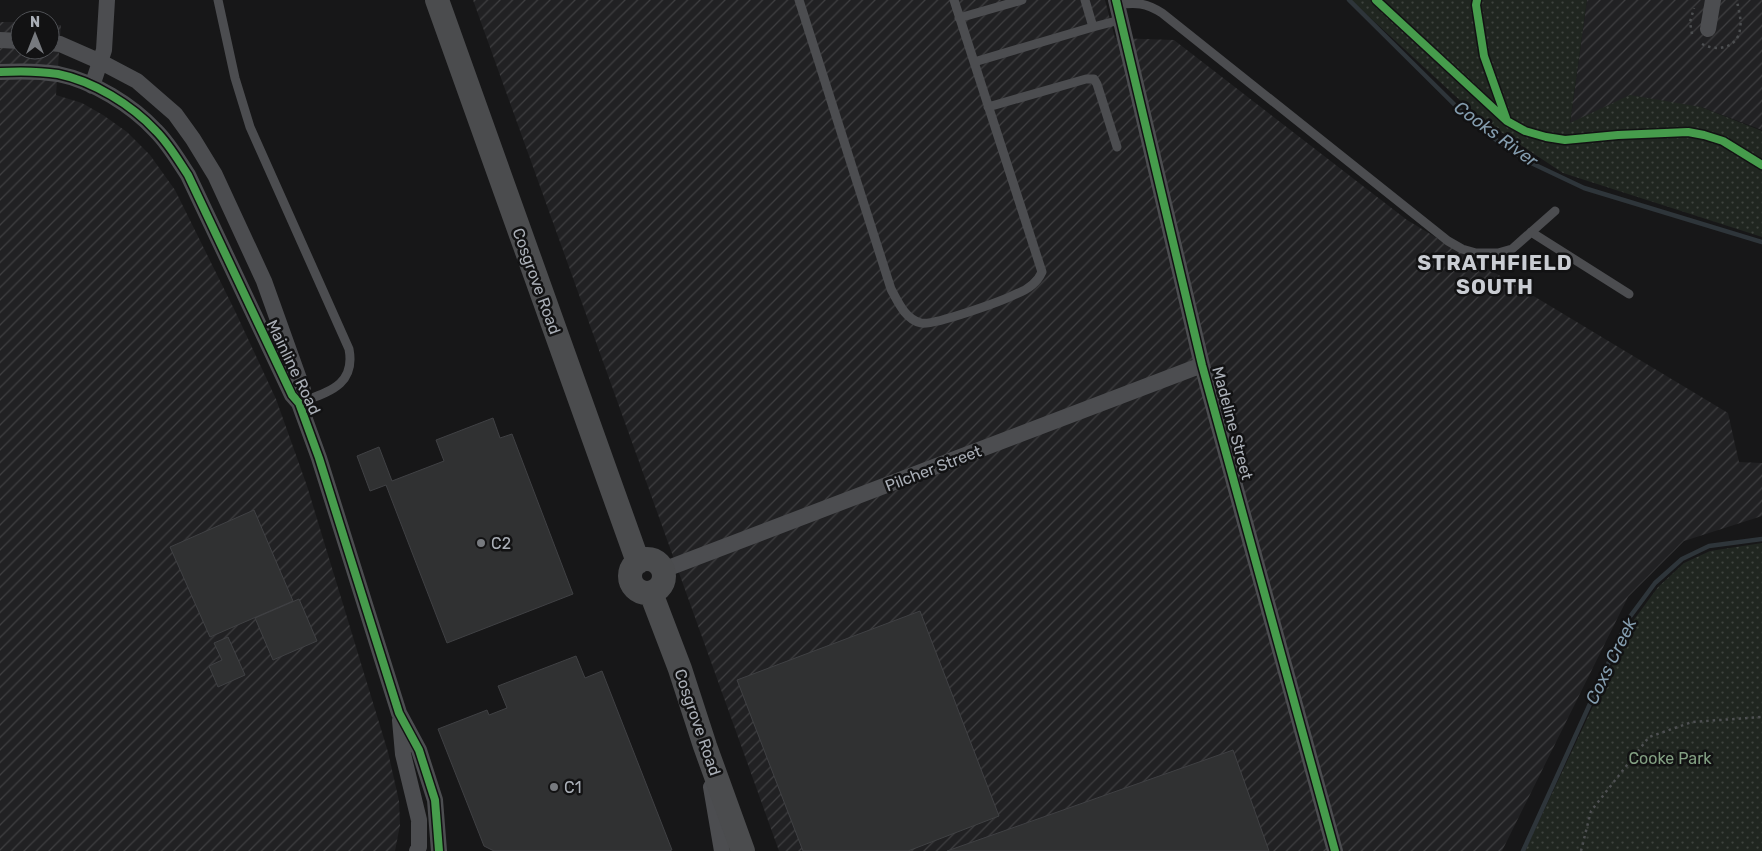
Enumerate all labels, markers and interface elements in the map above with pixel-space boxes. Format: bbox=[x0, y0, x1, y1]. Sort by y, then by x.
north arrow bbox=[10, 10, 60, 60]
text: N bbox=[30, 14, 40, 31]
water label: Cooks River bbox=[1450, 96, 1543, 172]
street label: Cosgrove Road bbox=[508, 225, 565, 337]
district label: STRATHFIELD SOUTH bbox=[1417, 250, 1573, 299]
street label: Mainline Road bbox=[262, 317, 325, 418]
street label: Madeline Street bbox=[1208, 364, 1257, 482]
street label: Pilcher Street bbox=[882, 441, 984, 496]
place label: C2 bbox=[491, 534, 511, 553]
marker: C2 bbox=[475, 537, 487, 549]
water label: Coxs Creek bbox=[1581, 614, 1642, 708]
street label: Cosgrove Road bbox=[670, 666, 725, 778]
park label: Cooke Park bbox=[1628, 749, 1712, 768]
place label: C1 bbox=[564, 778, 582, 797]
marker: C1 bbox=[548, 781, 560, 793]

